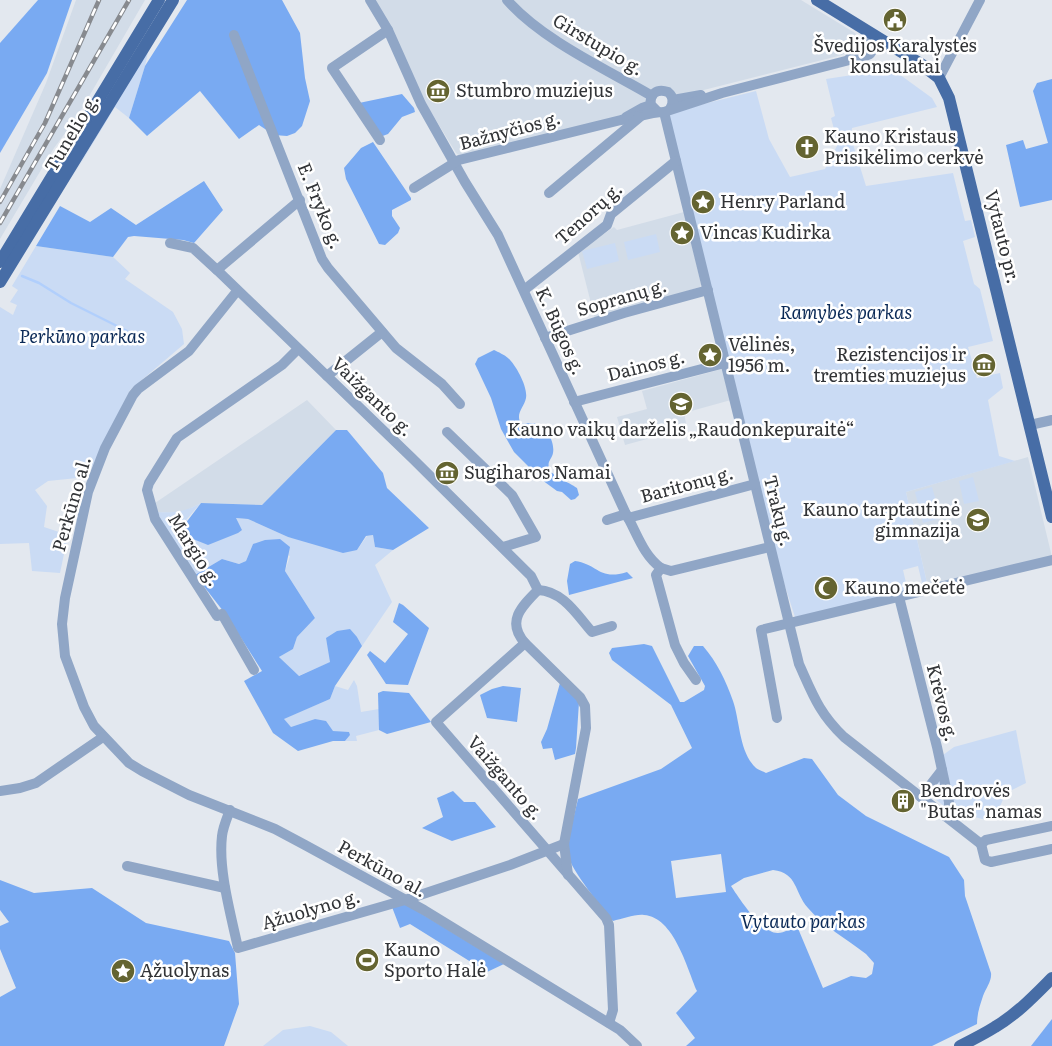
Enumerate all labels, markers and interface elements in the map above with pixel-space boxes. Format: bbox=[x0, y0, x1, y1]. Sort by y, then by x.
street label: Girstupio g. bbox=[548, 6, 649, 81]
public building icon: Švedijos Karalystės konsulatai bbox=[882, 7, 908, 33]
place label: Švedijos Karalystės konsulatai bbox=[813, 31, 977, 79]
place label: Stumbro muziejus bbox=[456, 76, 613, 103]
museum icon: Stumbro muziejus bbox=[425, 78, 451, 104]
street label: Tunelio g. bbox=[37, 88, 105, 177]
street label: Bažnyčios g. bbox=[456, 103, 563, 156]
place label: Kauno Kristaus Prisikėlimo cerkvė bbox=[824, 122, 983, 170]
church icon: Kauno Kristaus Prisikėlimo cerkvė bbox=[794, 134, 820, 160]
street label: E. Fryko g. bbox=[292, 158, 351, 253]
street label: Tenorų g. bbox=[548, 175, 628, 251]
place label: Henry Parland bbox=[720, 187, 845, 214]
street label: Vytauto pr. bbox=[979, 187, 1028, 286]
place icon: Henry Parland bbox=[690, 189, 716, 215]
place label: Vincas Kudirka bbox=[700, 218, 831, 245]
place icon: Vincas Kudirka bbox=[669, 220, 695, 246]
street label: Sopranų g. bbox=[574, 271, 670, 322]
street label: K. Būgos g. bbox=[530, 282, 593, 379]
park label: Ramybės parkas bbox=[780, 298, 912, 325]
park label: Perkūno parkas bbox=[19, 322, 145, 349]
place label: Vėlinės, 1956 m. bbox=[728, 330, 796, 378]
place label: Rezistencijos ir tremties muziejus bbox=[813, 340, 966, 388]
street label: Dainos g. bbox=[604, 342, 687, 387]
place icon: Vėlinės, 1956 m. bbox=[697, 342, 723, 368]
street label: Vaižganto g. bbox=[326, 350, 420, 442]
museum icon: Rezistencijos ir tremties muziejus bbox=[971, 352, 997, 378]
school or university icon: Kauno vaikų darželis „Raudonkepuraitė“ bbox=[668, 391, 694, 417]
place label: Kauno vaikų darželis „Raudonkepuraitė“ bbox=[507, 415, 855, 442]
street label: Perkūno al. bbox=[44, 453, 97, 554]
place label: Sugiharos Namai bbox=[464, 458, 611, 485]
street label: Baritonų g. bbox=[637, 458, 736, 509]
museum icon: Sugiharos Namai bbox=[434, 460, 460, 486]
street label: Trakų g. bbox=[758, 472, 801, 549]
place label: Kauno tarptautinė gimnazija bbox=[802, 495, 960, 543]
street label: Margio g. bbox=[162, 507, 228, 591]
school or university icon: Kauno tarptautinė gimnazija bbox=[965, 507, 991, 533]
place label: Kauno mečetė bbox=[844, 573, 965, 600]
mosque icon: Kauno mečetė bbox=[813, 575, 839, 601]
street label: Krėvos g. bbox=[921, 661, 966, 744]
street label: Vaižganto g. bbox=[462, 729, 551, 825]
place label: Bendrovės "Butas" namas bbox=[920, 776, 1042, 824]
building icon: Bendrovės "Butas" namas bbox=[890, 788, 916, 814]
street label: Perkūno al. bbox=[333, 832, 432, 903]
street label: Ąžuolyno g. bbox=[258, 882, 363, 936]
park label: Vytauto parkas bbox=[741, 907, 865, 934]
place label: Kauno Sporto Halė bbox=[384, 935, 486, 983]
sports icon: Kauno Sporto Halė bbox=[354, 947, 380, 973]
place label: Ąžuolynas bbox=[140, 956, 229, 983]
place icon: Ąžuolynas bbox=[110, 958, 136, 984]

